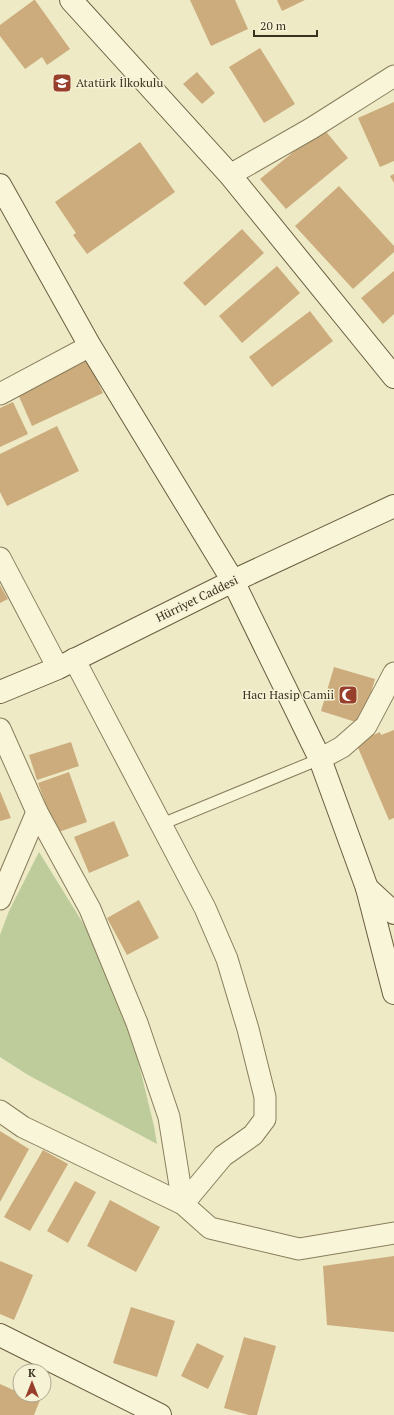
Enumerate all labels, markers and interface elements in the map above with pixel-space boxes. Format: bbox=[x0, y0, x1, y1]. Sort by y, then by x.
scale bar bbox=[254, 12, 317, 38]
text: 20 m bbox=[260, 18, 287, 33]
school or university icon: Atatürk İlkokulu bbox=[51, 72, 73, 94]
place label: Atatürk İlkokulu bbox=[76, 75, 163, 90]
street label: Hürriyet Caddesi bbox=[153, 572, 241, 625]
mosque icon: Hacı Hasip Camii bbox=[337, 684, 359, 706]
place label: Hacı Hasip Camii bbox=[242, 687, 334, 702]
north arrow bbox=[12, 1363, 52, 1403]
text: K bbox=[28, 1366, 36, 1380]

